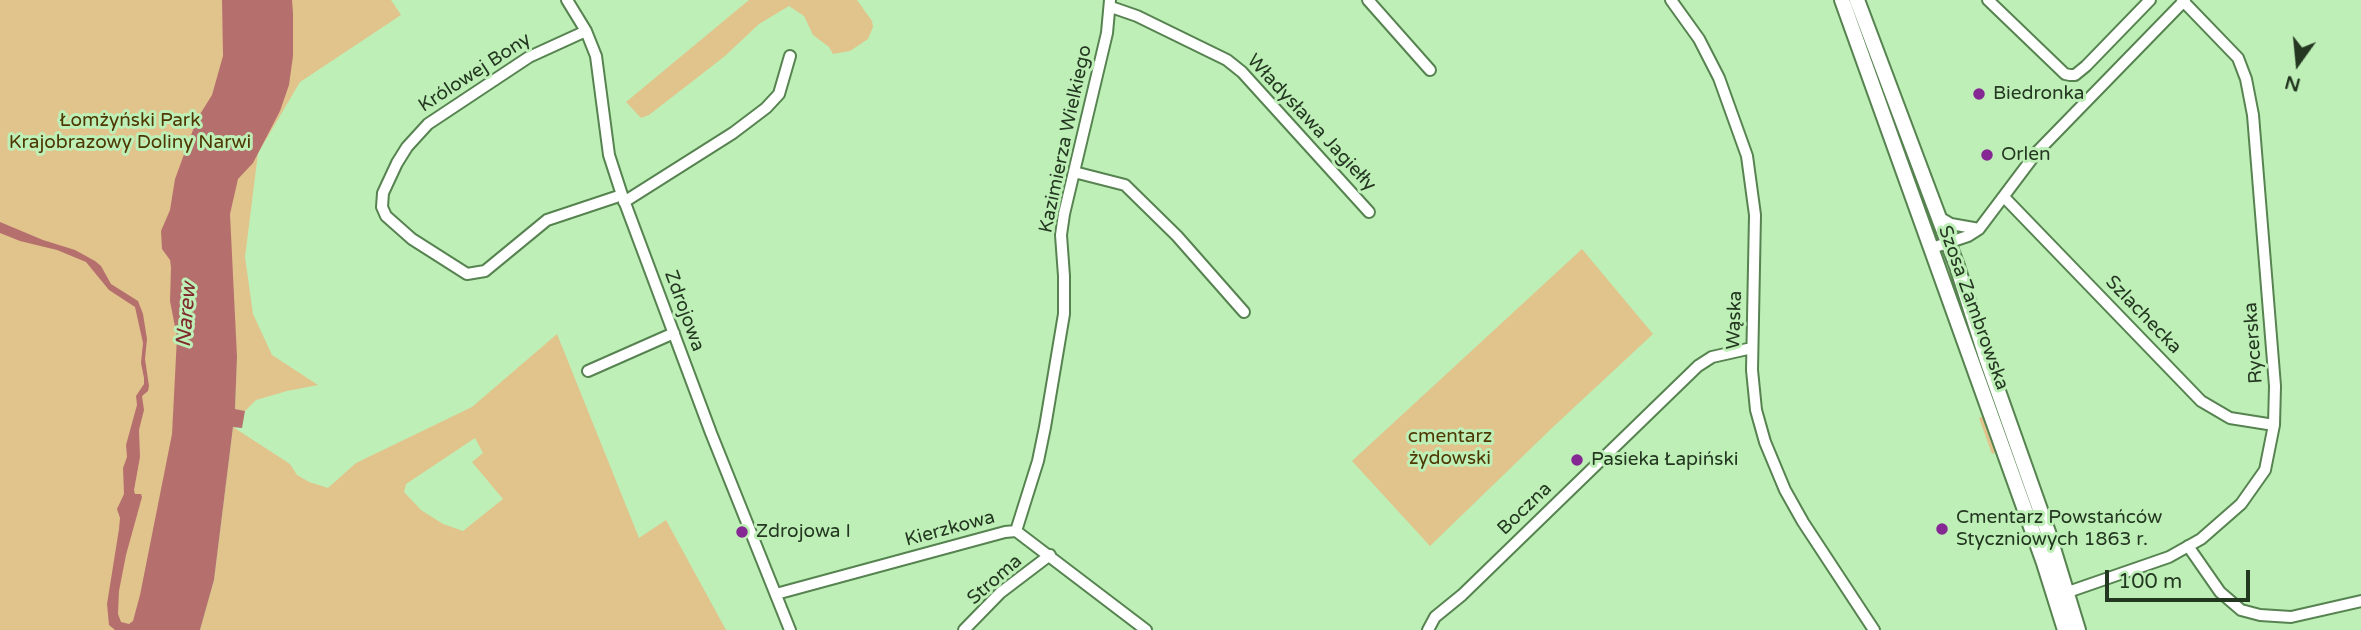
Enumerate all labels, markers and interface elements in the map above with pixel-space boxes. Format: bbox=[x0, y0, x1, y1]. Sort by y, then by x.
street label: Królowej Bony bbox=[415, 28, 535, 118]
north arrow bbox=[2263, 28, 2333, 98]
street label: Kazimierza Wielkiego bbox=[1035, 43, 1097, 235]
street label: Władysława Jagiełły bbox=[1242, 50, 1380, 196]
text: N bbox=[2282, 71, 2303, 96]
place label: Biedronka bbox=[1993, 83, 2084, 105]
marker: Biedronka bbox=[1971, 86, 1987, 102]
park label: Łomżyński Park Krajobrazowy Doliny Narwi bbox=[9, 110, 251, 154]
place label: Orlen bbox=[2001, 144, 2051, 166]
marker: Orlen bbox=[1979, 147, 1995, 163]
street label: Szosa Zambrowska bbox=[1933, 223, 2013, 393]
street label: Zdrojowa bbox=[659, 267, 709, 355]
street label: Szlachecka bbox=[2100, 271, 2186, 359]
water label: Narew bbox=[172, 282, 202, 348]
street label: Wąska bbox=[1723, 290, 1747, 350]
street label: Rycerska bbox=[2240, 301, 2268, 385]
park label: cmentarz żydowski bbox=[1408, 426, 1492, 470]
place label: Pasieka Łapiński bbox=[1591, 449, 1739, 471]
marker: Pasieka Łapiński bbox=[1569, 452, 1585, 468]
street label: Boczna bbox=[1493, 478, 1557, 540]
street label: Kierzkowa bbox=[903, 506, 997, 552]
place label: Cmentarz Powstańców Styczniowych 1863 r. bbox=[1956, 507, 2162, 551]
place label: Zdrojowa I bbox=[756, 521, 851, 543]
marker: Cmentarz Powstańców Styczniowych 1863 r. bbox=[1934, 521, 1950, 537]
marker: Zdrojowa I bbox=[734, 524, 750, 540]
street label: Stroma bbox=[963, 550, 1027, 610]
scale bar bbox=[2109, 556, 2254, 600]
text: 100 m bbox=[2118, 569, 2182, 594]

